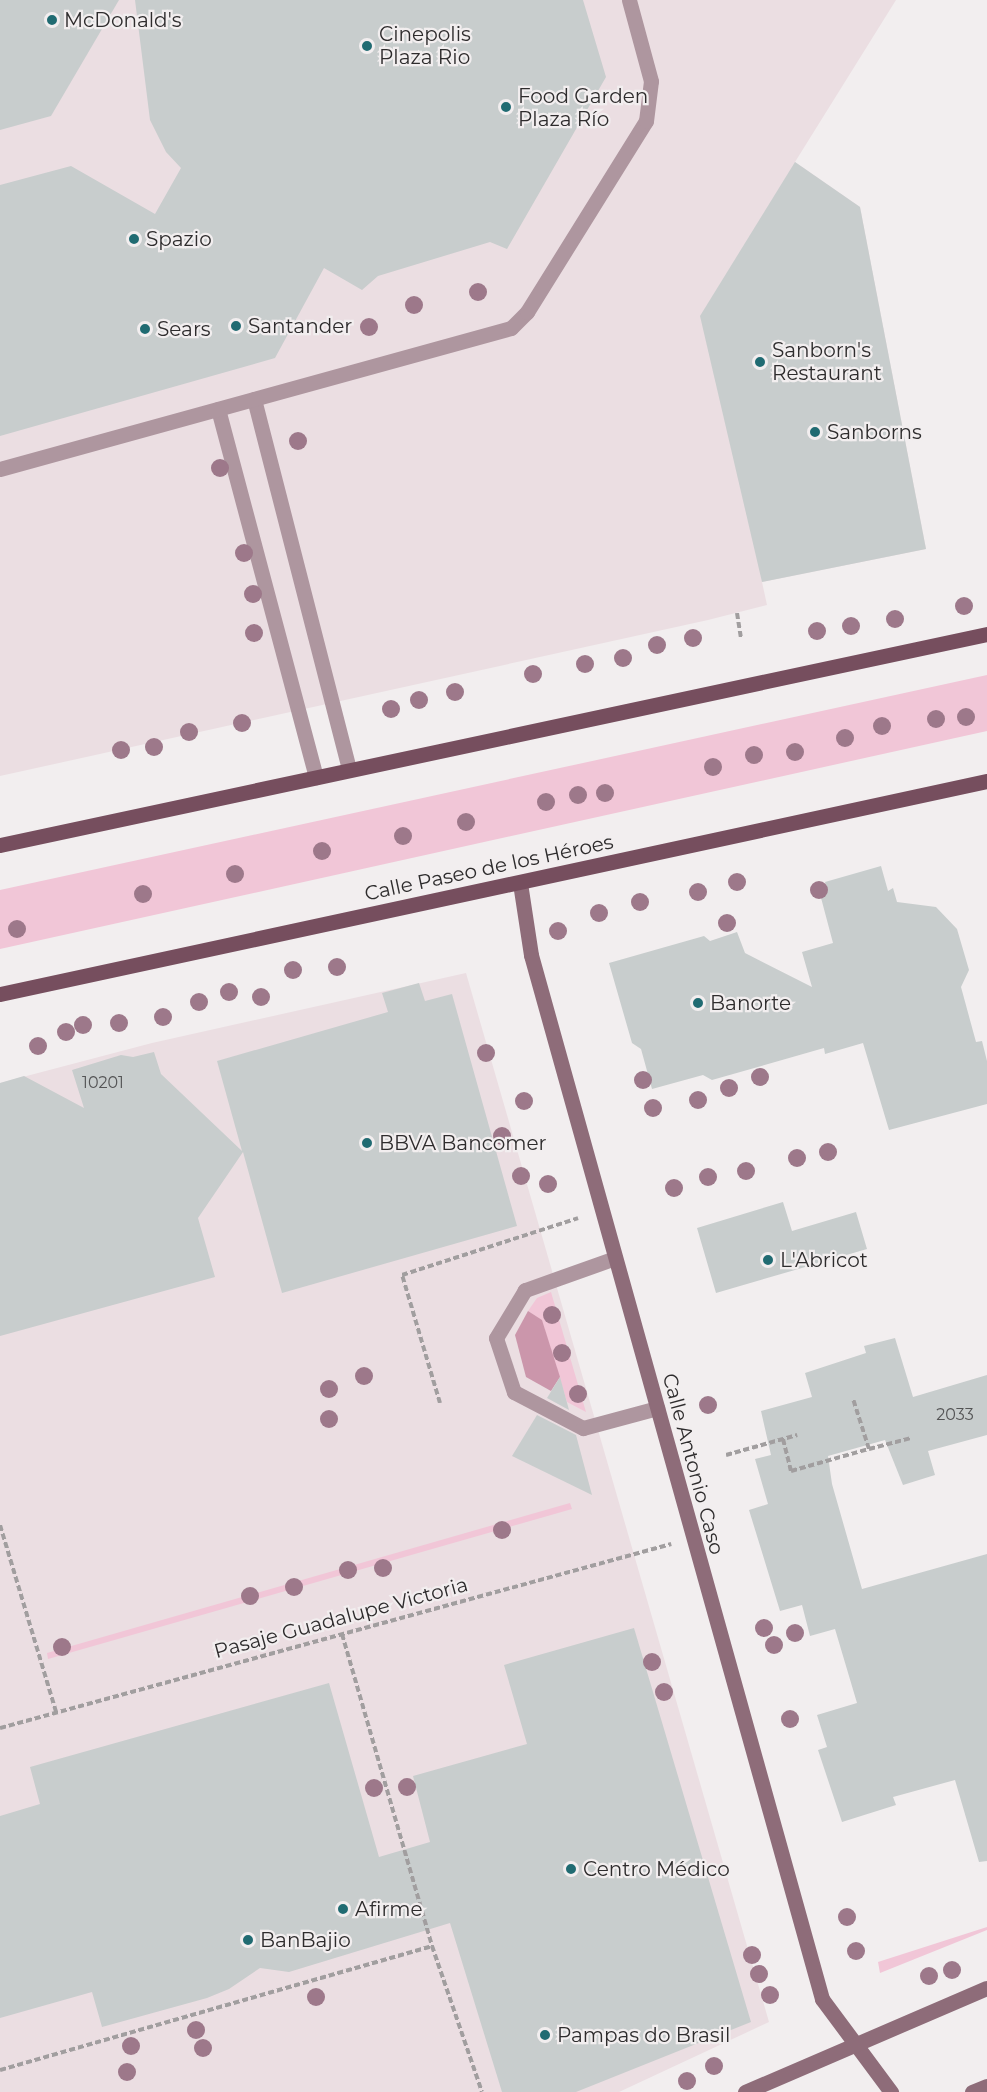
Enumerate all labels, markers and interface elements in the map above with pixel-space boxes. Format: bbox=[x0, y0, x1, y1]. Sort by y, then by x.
place label: McDonald's bbox=[64, 8, 181, 32]
marker: McDonald's bbox=[45, 13, 59, 27]
place label: Cinepolis Plaza Rio bbox=[379, 22, 471, 69]
marker: Cinepolis Plaza Rio bbox=[360, 39, 374, 53]
place label: Food Garden Plaza Río bbox=[518, 84, 648, 131]
marker: Food Garden Plaza Río bbox=[499, 100, 513, 114]
place label: Spazio bbox=[146, 227, 212, 251]
marker: Spazio bbox=[127, 232, 141, 246]
place label: Santander bbox=[248, 314, 352, 338]
place label: Sears bbox=[157, 317, 211, 341]
marker: Santander bbox=[229, 319, 243, 333]
marker: Sears bbox=[138, 322, 152, 336]
place label: Sanborn's Restaurant bbox=[772, 338, 882, 385]
marker: Sanborn's Restaurant bbox=[753, 355, 767, 369]
place label: Sanborns bbox=[827, 420, 922, 444]
marker: Sanborns bbox=[808, 425, 822, 439]
street label: Calle Paseo de los Héroes bbox=[362, 830, 616, 906]
place label: Banorte bbox=[710, 991, 791, 1015]
marker: Banorte bbox=[691, 996, 705, 1010]
house number: 10201 bbox=[82, 1073, 124, 1093]
place label: BBVA Bancomer bbox=[379, 1131, 547, 1155]
marker: BBVA Bancomer bbox=[360, 1136, 374, 1150]
place label: L'Abricot bbox=[780, 1248, 868, 1272]
marker: L'Abricot bbox=[761, 1253, 775, 1267]
street label: Calle Antonio Caso bbox=[657, 1371, 729, 1557]
house number: 2033 bbox=[936, 1405, 974, 1425]
street label: Pasaje Guadalupe Victoria bbox=[212, 1573, 470, 1663]
place label: Centro Médico bbox=[583, 1857, 730, 1881]
marker: Centro Médico bbox=[564, 1862, 578, 1876]
place label: Afirme bbox=[355, 1897, 423, 1921]
marker: Afirme bbox=[336, 1902, 350, 1916]
place label: BanBajio bbox=[260, 1928, 351, 1952]
marker: BanBajio bbox=[241, 1933, 255, 1947]
place label: Pampas do Brasil bbox=[557, 2023, 730, 2047]
marker: Pampas do Brasil bbox=[538, 2028, 552, 2042]

